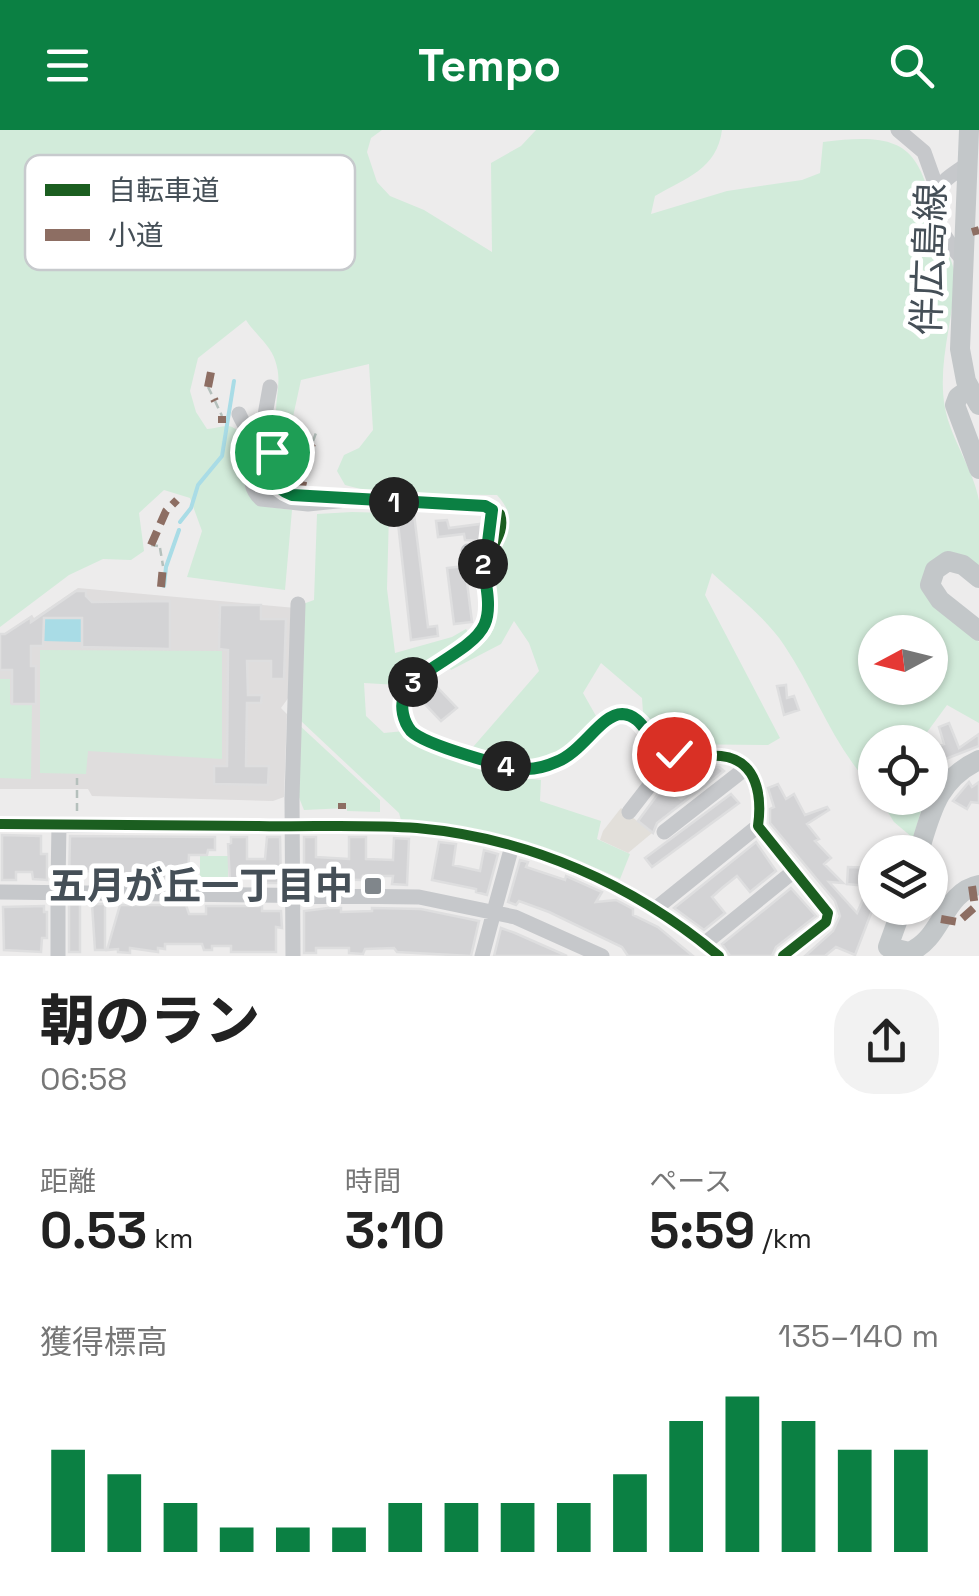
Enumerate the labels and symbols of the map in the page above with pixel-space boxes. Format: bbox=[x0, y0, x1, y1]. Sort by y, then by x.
legend bbox=[25, 155, 355, 270]
text: 自転車道 bbox=[108, 172, 220, 208]
street label: 伴広島線 bbox=[902, 182, 956, 336]
text: 小道 bbox=[108, 217, 164, 253]
pin bbox=[230, 410, 315, 495]
pin: 1 bbox=[369, 477, 419, 527]
pin: 2 bbox=[458, 539, 508, 589]
north arrow bbox=[858, 615, 948, 705]
pin: 3 bbox=[388, 657, 438, 707]
pin bbox=[632, 712, 717, 797]
pin: 4 bbox=[481, 741, 531, 791]
place label: 五月が丘一丁目中 bbox=[49, 862, 353, 910]
marker: 五月が丘一丁目中 bbox=[362, 875, 384, 897]

